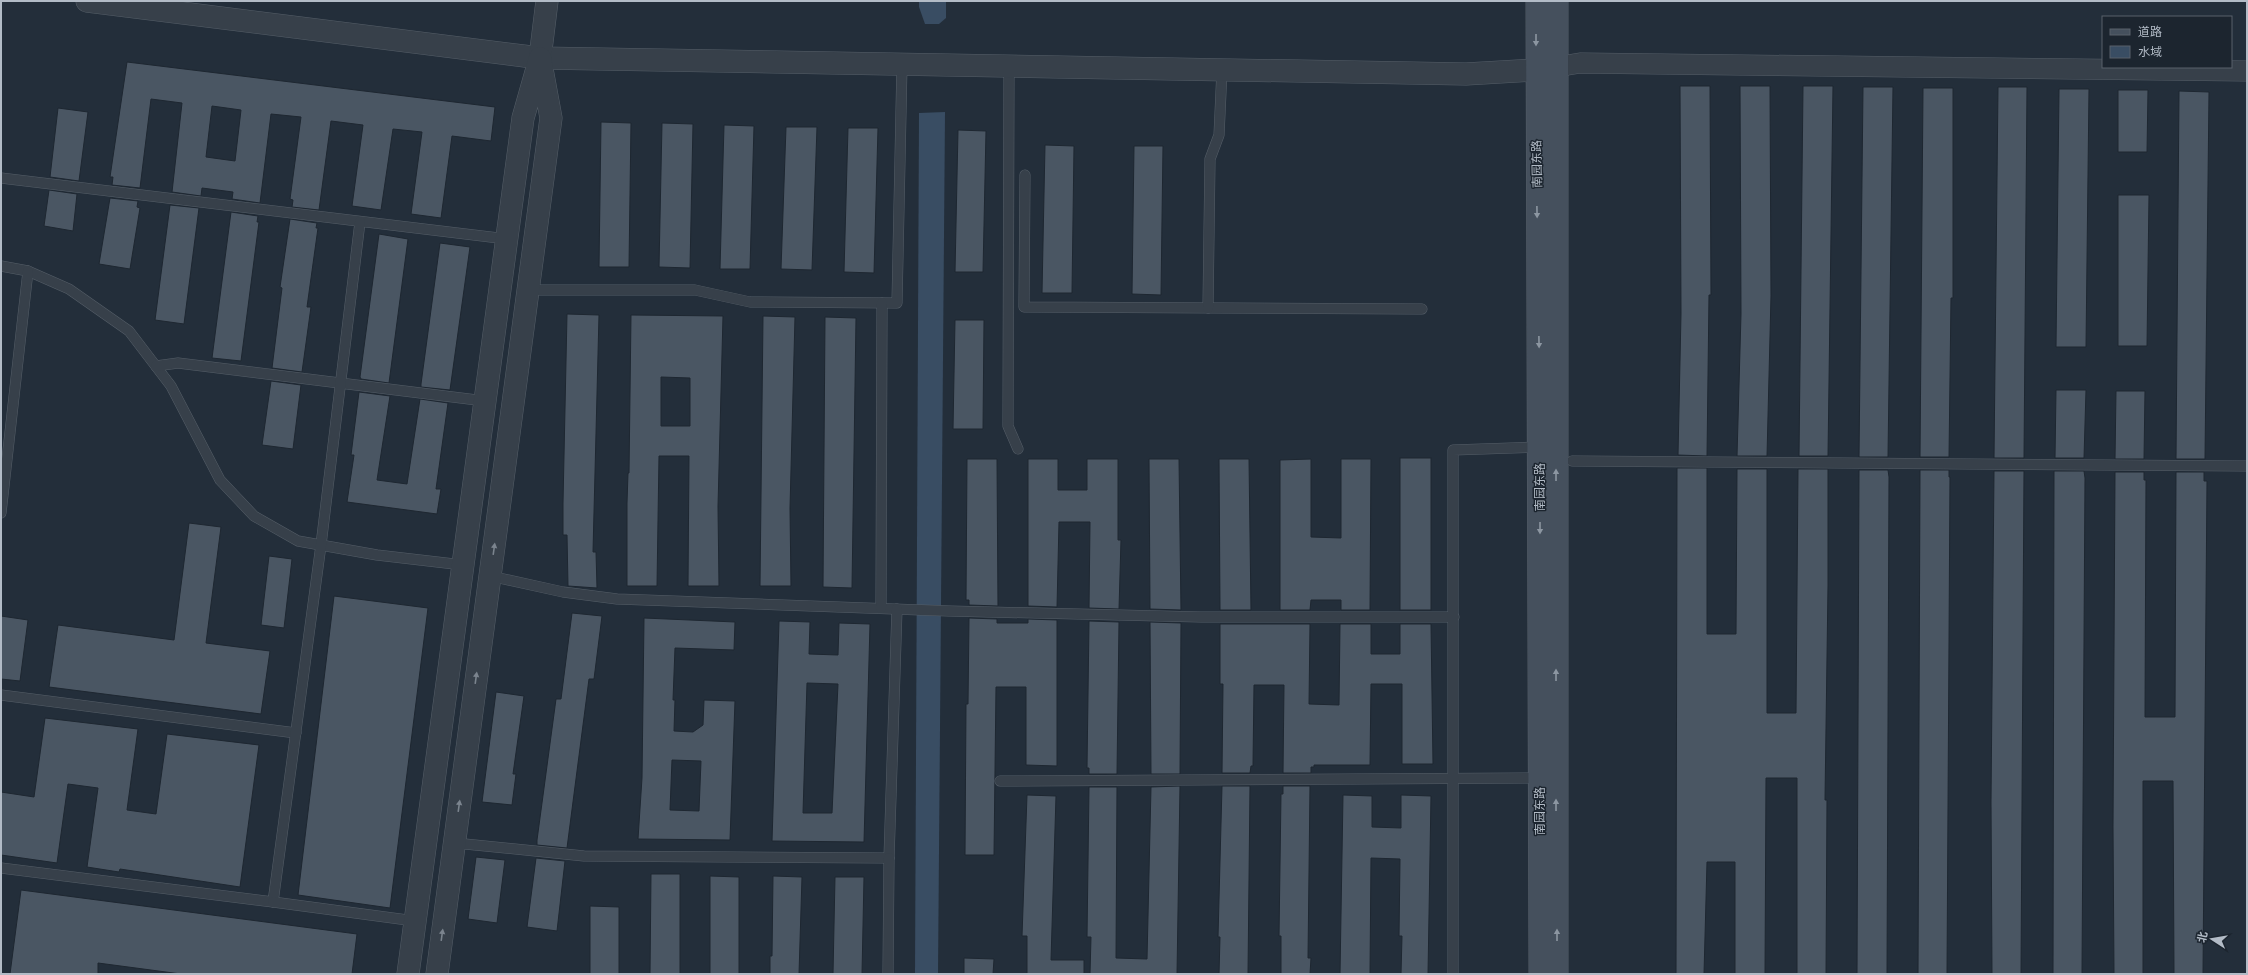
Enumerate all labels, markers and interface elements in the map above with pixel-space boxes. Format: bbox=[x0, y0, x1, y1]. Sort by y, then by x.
legend bbox=[2102, 16, 2232, 68]
text: 道路 bbox=[2138, 25, 2162, 39]
one-way arrow bbox=[1533, 34, 1539, 47]
text: 水域 bbox=[2138, 45, 2162, 59]
street label: 南园东路 bbox=[1530, 140, 1544, 188]
one-way arrow bbox=[1534, 206, 1540, 219]
one-way arrow bbox=[1535, 336, 1542, 348]
street label: 南园东路 bbox=[1533, 463, 1547, 511]
one-way arrow bbox=[1553, 468, 1559, 481]
one-way arrow bbox=[1537, 522, 1543, 535]
one-way arrow bbox=[491, 543, 497, 555]
one-way arrow bbox=[1553, 668, 1559, 681]
one-way arrow bbox=[473, 672, 480, 684]
street label: 南园东路 bbox=[1533, 787, 1547, 835]
one-way arrow bbox=[1553, 798, 1559, 811]
one-way arrow bbox=[456, 800, 462, 813]
north arrow bbox=[2192, 919, 2232, 959]
one-way arrow bbox=[1554, 928, 1560, 941]
one-way arrow bbox=[439, 929, 445, 941]
text: 北 bbox=[2195, 930, 2209, 944]

